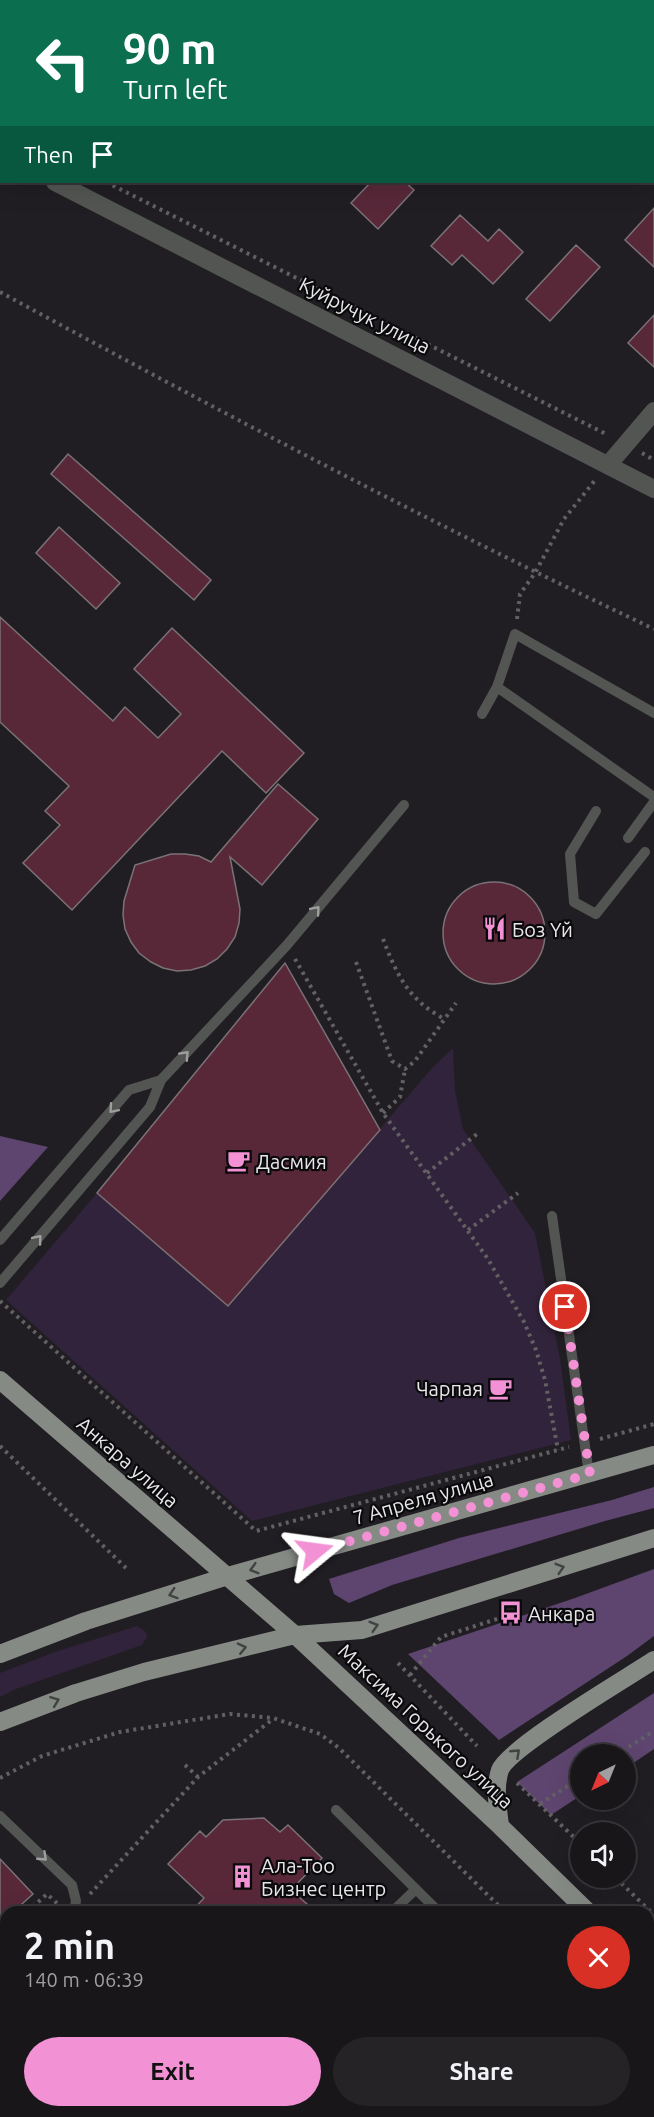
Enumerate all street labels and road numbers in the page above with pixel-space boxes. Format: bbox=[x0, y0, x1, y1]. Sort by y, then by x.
street label: Куйручук улица bbox=[296, 272, 434, 358]
street label: Анкара улица bbox=[73, 1412, 183, 1512]
street label: 7 Апреля улица bbox=[350, 1467, 496, 1529]
street label: Максима Горького улица bbox=[334, 1639, 518, 1813]

